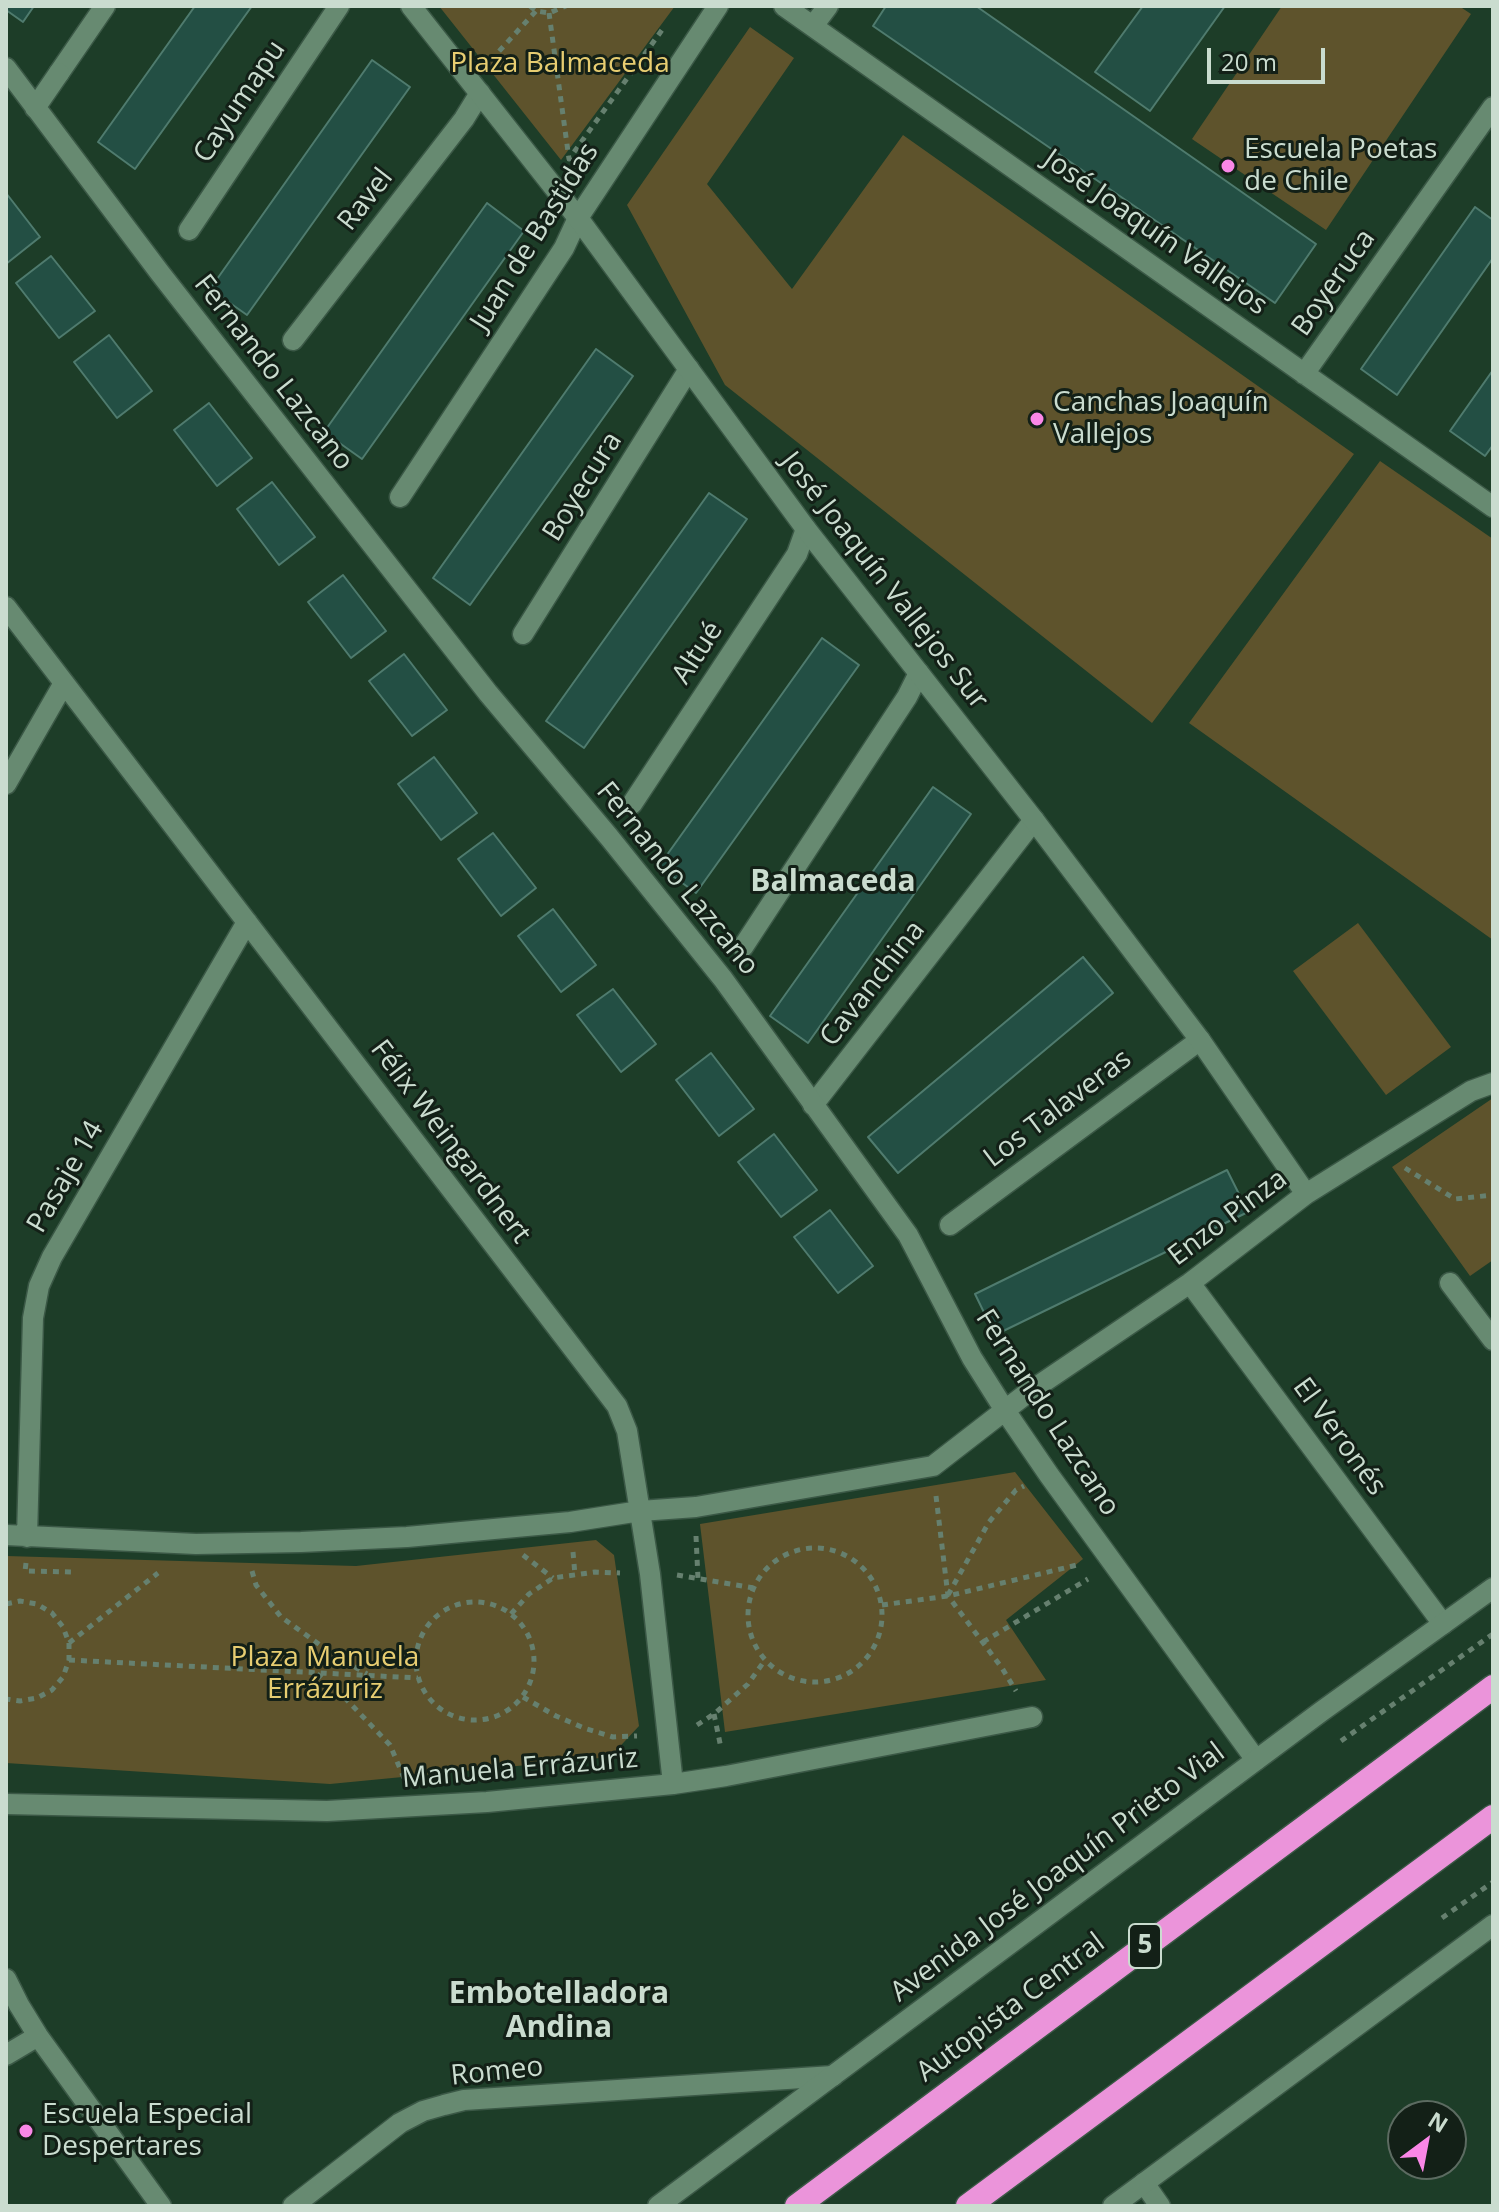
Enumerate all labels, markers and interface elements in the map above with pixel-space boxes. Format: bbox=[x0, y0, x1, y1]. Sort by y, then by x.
scale bar bbox=[1211, 32, 1329, 82]
street label: Cayumapu bbox=[187, 34, 293, 170]
text: 20 m bbox=[1221, 45, 1277, 78]
park label: Plaza Balmaceda bbox=[450, 47, 670, 81]
place label: Escuela Poetas de Chile bbox=[1244, 133, 1437, 199]
street label: Juan de Bastidas bbox=[464, 137, 606, 337]
street label: José Joaquín Vallejos bbox=[1036, 143, 1274, 323]
marker: Escuela Poetas de Chile bbox=[1219, 157, 1237, 175]
street label: Ravel bbox=[331, 162, 401, 238]
street label: Boyeruca bbox=[1285, 223, 1383, 343]
street label: Fernando Lazcano bbox=[186, 268, 360, 478]
place label: Canchas Joaquín Vallejos bbox=[1053, 386, 1269, 452]
marker: Canchas Joaquín Vallejos bbox=[1028, 410, 1046, 428]
street label: Boyecura bbox=[536, 426, 630, 548]
street label: José Joaquín Vallejos Sur bbox=[773, 446, 995, 716]
street label: Altué bbox=[665, 615, 731, 691]
street label: Fernando Lazcano bbox=[589, 776, 765, 982]
district label: Balmaceda bbox=[750, 864, 916, 900]
street label: Cavanchina bbox=[813, 914, 933, 1054]
street label: Félix Weingardnert bbox=[363, 1034, 537, 1250]
street label: Los Talaveras bbox=[978, 1043, 1138, 1175]
street label: Pasaje 14 bbox=[21, 1115, 111, 1239]
street label: Enzo Pinza bbox=[1162, 1163, 1294, 1273]
street label: Fernando Lazcano bbox=[968, 1304, 1126, 1522]
street label: El Veronés bbox=[1285, 1372, 1393, 1502]
park label: Plaza Manuela Errázuriz bbox=[231, 1641, 419, 1707]
street label: Avenida José Joaquín Prieto Vial bbox=[884, 1736, 1232, 2010]
street label: Manuela Errázuriz bbox=[401, 1742, 639, 1796]
road number: 5 bbox=[1129, 1924, 1161, 1968]
street label: Autopista Central bbox=[910, 1926, 1112, 2090]
district label: Embotelladora Andina bbox=[449, 1976, 669, 2046]
street label: Romeo bbox=[449, 2050, 545, 2094]
place label: Escuela Especial Despertares bbox=[42, 2098, 252, 2164]
north arrow bbox=[1387, 2100, 1467, 2180]
text: N bbox=[1423, 2104, 1454, 2139]
marker: Escuela Especial Despertares bbox=[17, 2122, 35, 2140]

